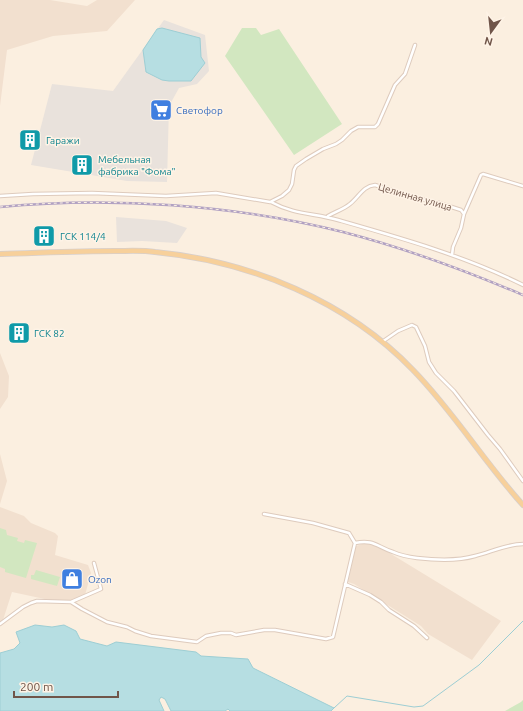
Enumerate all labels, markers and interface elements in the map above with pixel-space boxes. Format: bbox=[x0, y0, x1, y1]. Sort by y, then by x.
north arrow bbox=[471, 12, 511, 52]
text: N bbox=[483, 35, 494, 49]
supermarket icon: Светофор bbox=[148, 97, 174, 123]
place label: Светофор bbox=[176, 105, 223, 116]
building icon: Гаражи bbox=[17, 127, 43, 153]
place label: Гаражи bbox=[46, 135, 80, 146]
building icon: Мебельная фабрика "Фома" bbox=[69, 152, 95, 178]
place label: Мебельная фабрика "Фома" bbox=[98, 154, 175, 177]
street label: Целинная улица bbox=[377, 181, 453, 213]
building icon: ГСК 114/4 bbox=[31, 223, 57, 249]
place label: ГСК 114/4 bbox=[60, 231, 106, 242]
building icon: ГСК 82 bbox=[6, 320, 32, 346]
place label: ГСК 82 bbox=[34, 328, 65, 339]
shop icon: Ozon bbox=[59, 566, 85, 592]
place label: Ozon bbox=[88, 574, 112, 585]
scale bar bbox=[14, 673, 118, 699]
text: 200 m bbox=[20, 680, 53, 693]

